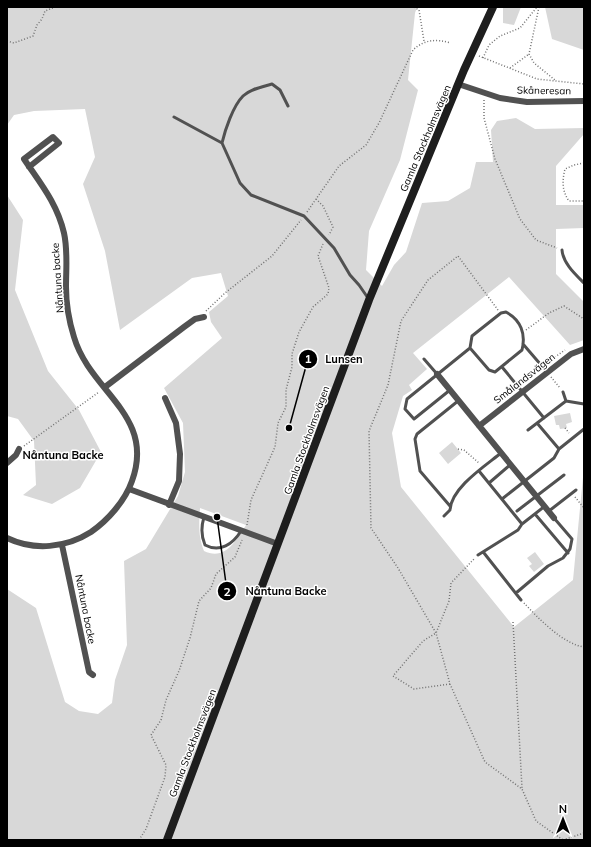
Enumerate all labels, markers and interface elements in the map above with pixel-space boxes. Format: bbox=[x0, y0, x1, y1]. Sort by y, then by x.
street label: Gamla Stockholmsvägen bbox=[397, 83, 454, 194]
street label: Skåneresan bbox=[517, 84, 571, 97]
street label: Nåntuna backe bbox=[49, 242, 66, 314]
callout: Lunsen bbox=[298, 348, 371, 371]
street label: Smålandsvägen bbox=[491, 350, 558, 407]
text: 1 bbox=[304, 351, 312, 366]
text: Lunsen bbox=[325, 352, 363, 366]
street label: Gamla Stockholmsvägen bbox=[281, 384, 332, 496]
district label: Nåntuna Backe bbox=[23, 448, 103, 462]
street label: Nåntuna backe bbox=[72, 573, 99, 645]
callout: Nåntuna Backe bbox=[217, 580, 334, 603]
text: 2 bbox=[223, 584, 231, 599]
text: Nåntuna Backe bbox=[246, 584, 326, 598]
street label: Gamla Stockholmsvägen bbox=[166, 687, 219, 799]
north arrow bbox=[543, 799, 583, 839]
text: N bbox=[559, 802, 567, 816]

